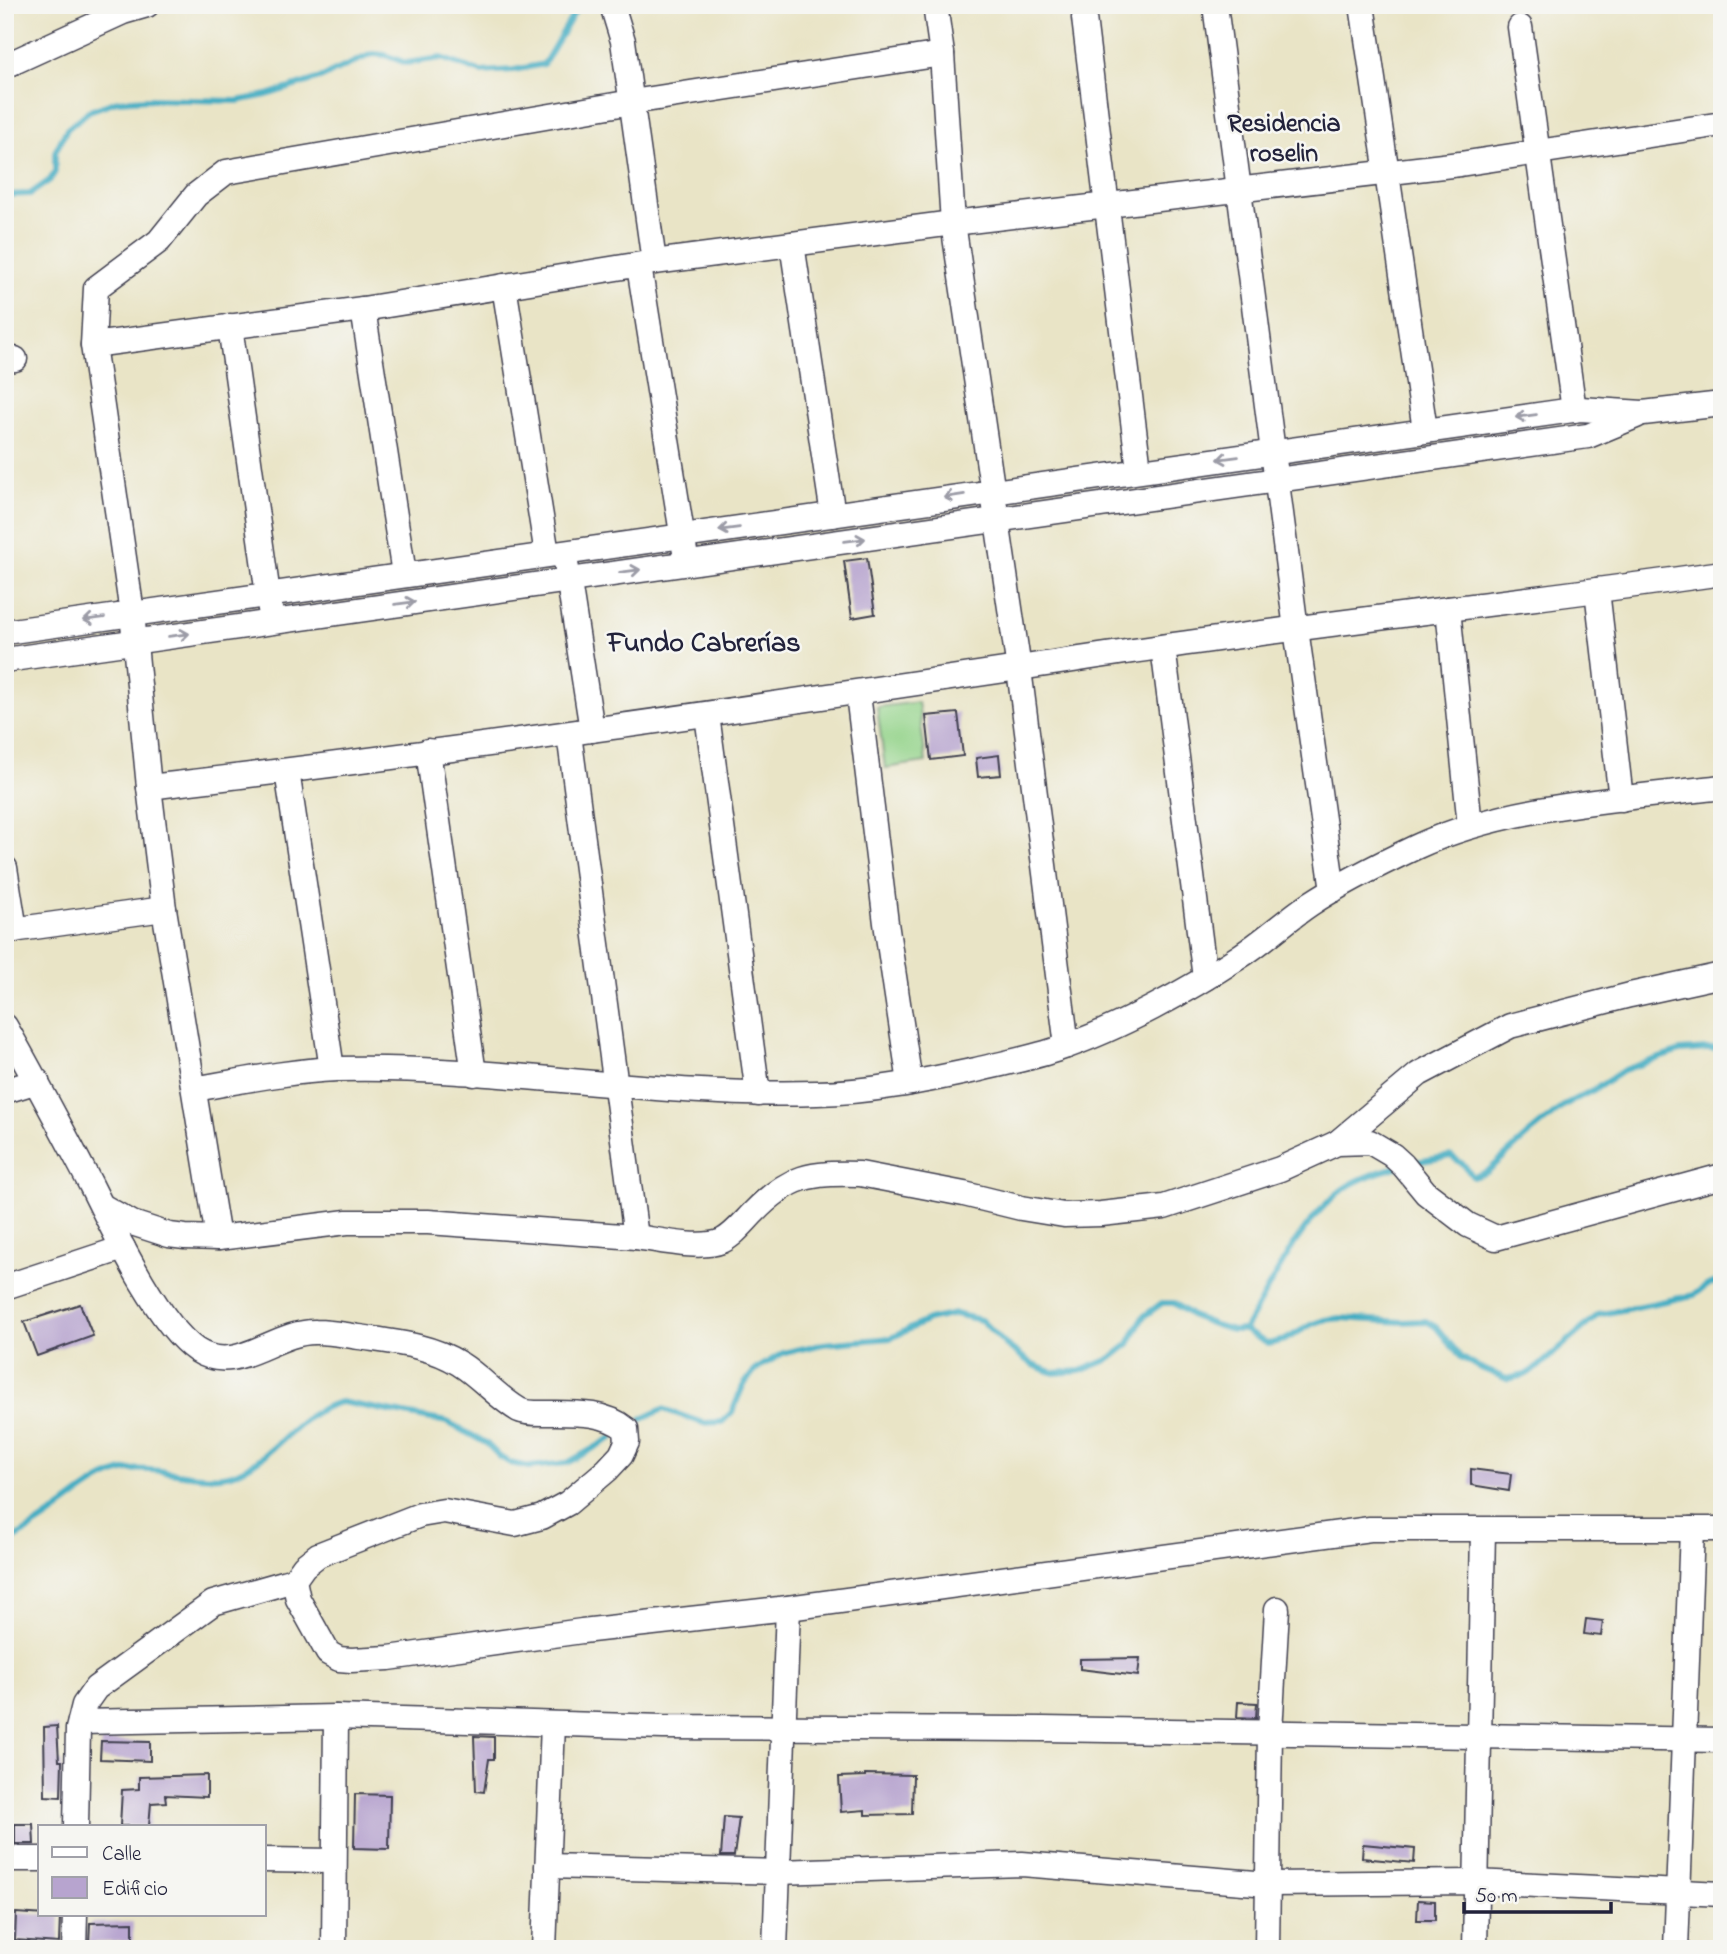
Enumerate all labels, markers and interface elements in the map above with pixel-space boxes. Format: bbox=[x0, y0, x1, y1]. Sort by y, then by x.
district label: Residencia roselin bbox=[1227, 106, 1341, 174]
one-way arrow bbox=[1515, 410, 1538, 423]
one-way arrow bbox=[1217, 452, 1240, 465]
one-way arrow bbox=[943, 490, 966, 503]
one-way arrow bbox=[718, 523, 741, 536]
one-way arrow bbox=[843, 534, 866, 547]
one-way arrow bbox=[618, 564, 641, 577]
one-way arrow bbox=[393, 596, 415, 609]
one-way arrow bbox=[83, 613, 106, 626]
district label: Fundo Cabrerías bbox=[606, 624, 800, 665]
one-way arrow bbox=[167, 629, 190, 642]
legend bbox=[38, 1825, 266, 1916]
text: Calle bbox=[102, 1840, 142, 1870]
scale bar bbox=[1464, 1870, 1612, 1914]
text: Edificio bbox=[102, 1875, 168, 1905]
text: 50 m bbox=[1475, 1882, 1518, 1912]

